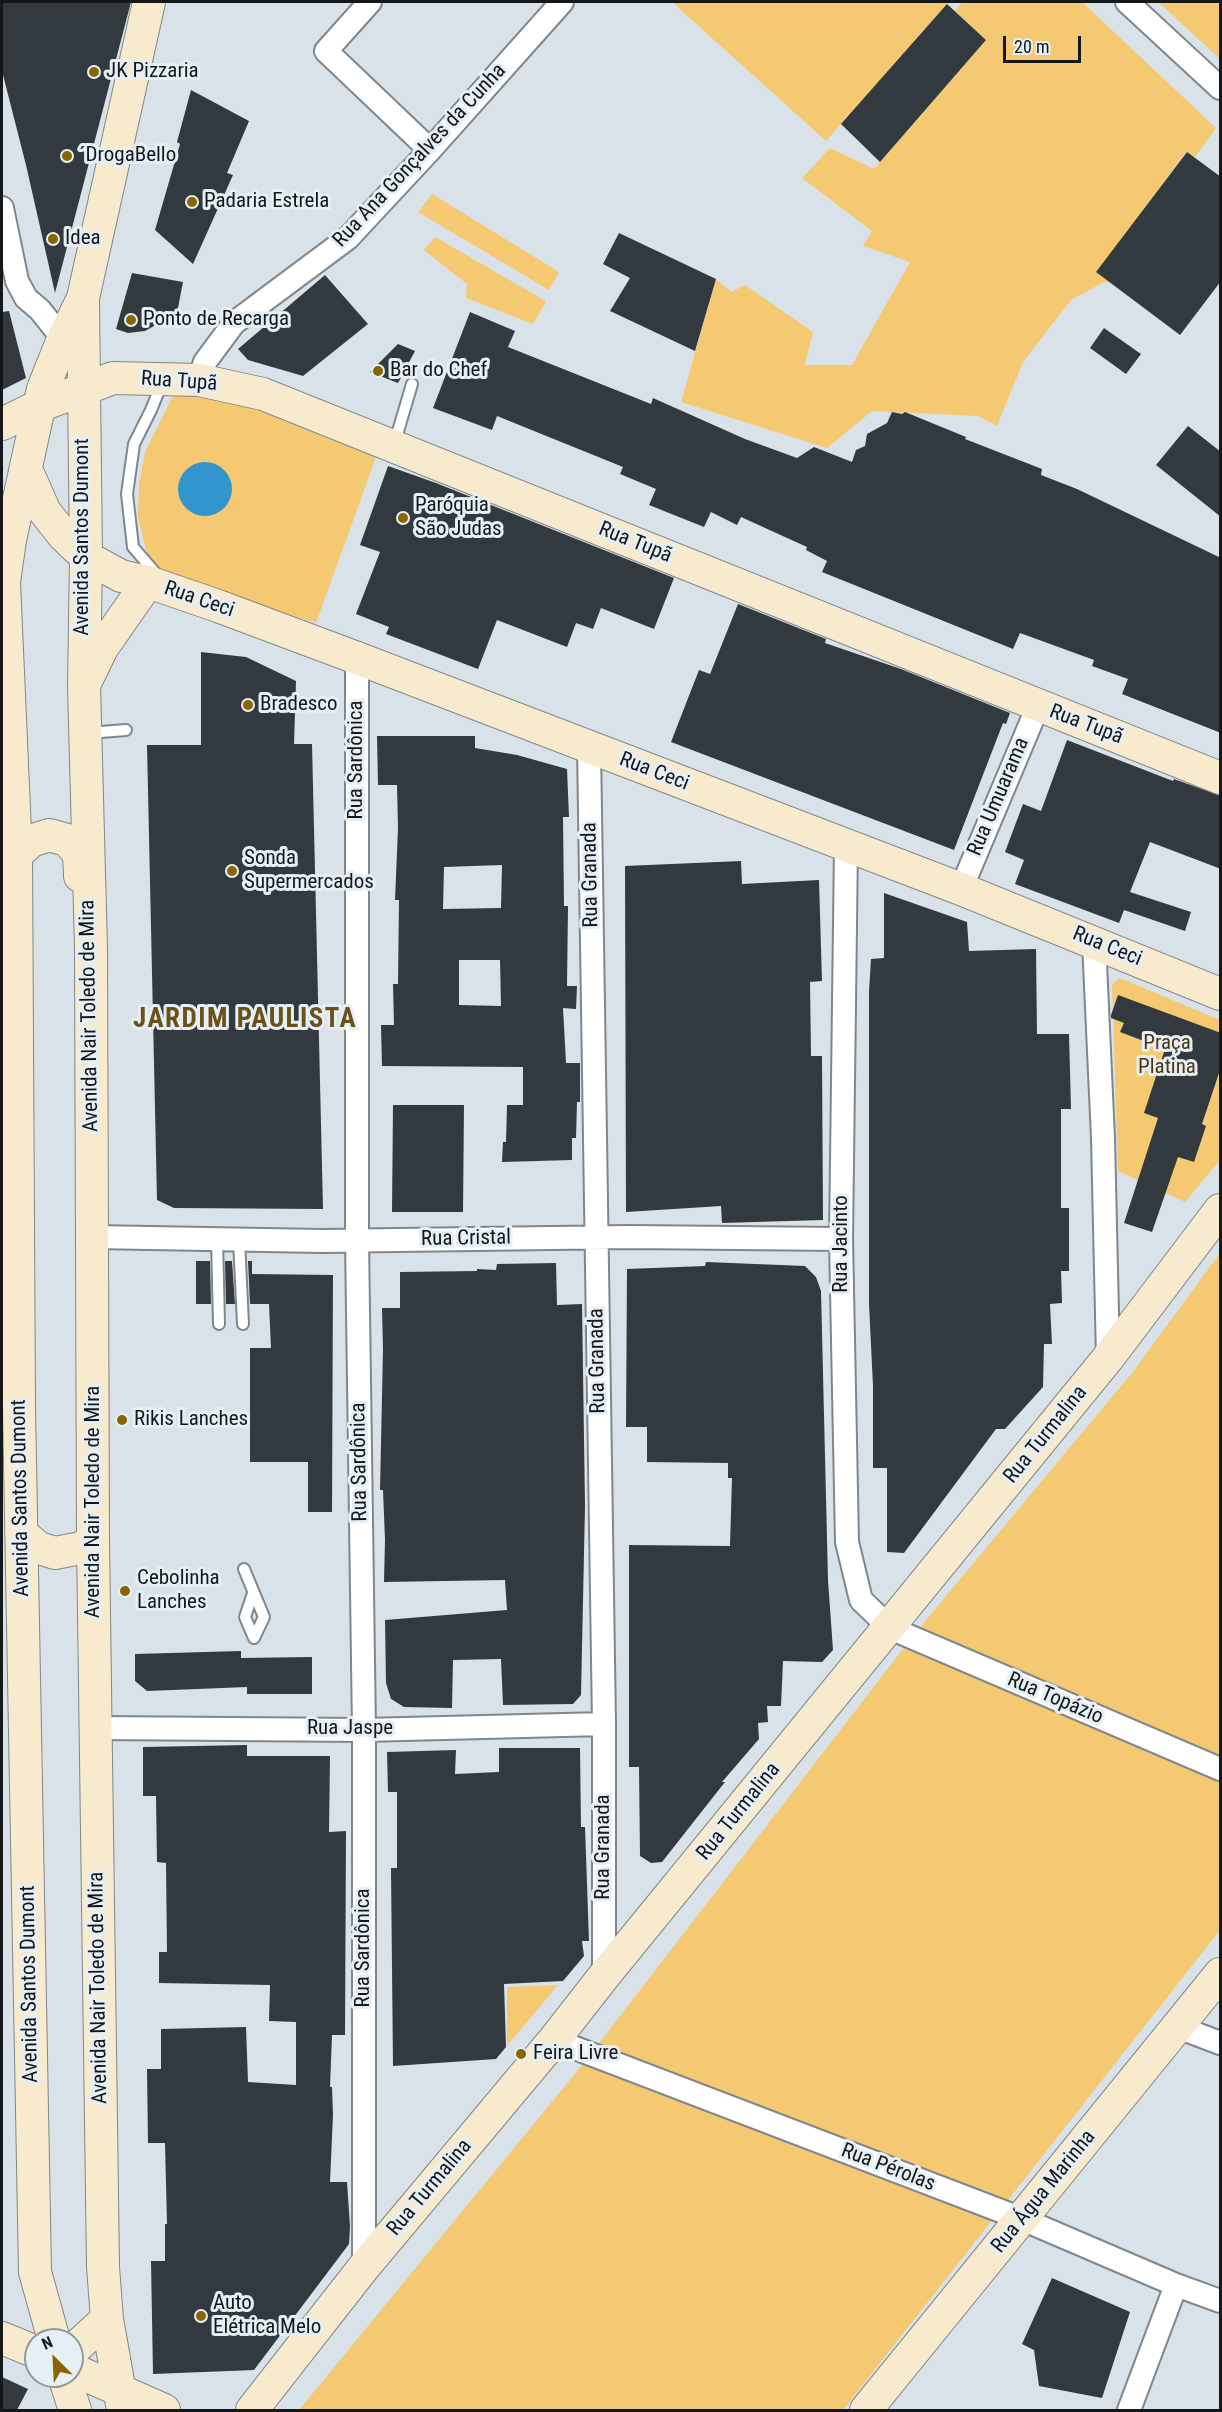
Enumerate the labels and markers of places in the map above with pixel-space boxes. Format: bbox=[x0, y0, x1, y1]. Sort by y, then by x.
place label: JK Pizzaria bbox=[106, 59, 199, 85]
marker: JK Pizzaria bbox=[87, 65, 101, 79]
place label: ´DrogaBello bbox=[79, 143, 176, 169]
marker: ´DrogaBello bbox=[60, 149, 74, 163]
place label: Padaria Estrela bbox=[204, 189, 329, 215]
marker: Padaria Estrela bbox=[185, 195, 199, 209]
place label: Idea bbox=[65, 226, 101, 252]
marker: Idea bbox=[46, 232, 60, 246]
place label: Ponto de Recarga bbox=[143, 307, 289, 333]
marker: Ponto de Recarga bbox=[124, 313, 138, 327]
place label: Bar do Chef bbox=[390, 358, 487, 384]
marker: Bar do Chef bbox=[371, 364, 385, 378]
place label: Paróquia São Judas bbox=[415, 493, 502, 543]
marker: Paróquia São Judas bbox=[396, 511, 410, 525]
place label: Bradesco bbox=[260, 692, 338, 718]
marker: Bradesco bbox=[241, 698, 255, 712]
place label: Sonda Supermercados bbox=[244, 846, 374, 896]
marker: Sonda Supermercados bbox=[225, 864, 239, 878]
place label: Rikis Lanches bbox=[134, 1407, 248, 1433]
marker: Rikis Lanches bbox=[115, 1413, 129, 1427]
place label: Cebolinha Lanches bbox=[137, 1566, 220, 1616]
marker: Cebolinha Lanches bbox=[118, 1584, 132, 1598]
place label: Feira Livre bbox=[533, 2041, 618, 2067]
marker: Feira Livre bbox=[514, 2047, 528, 2061]
place label: Auto Elétrica Melo bbox=[213, 2291, 321, 2341]
marker: Auto Elétrica Melo bbox=[194, 2309, 208, 2323]

